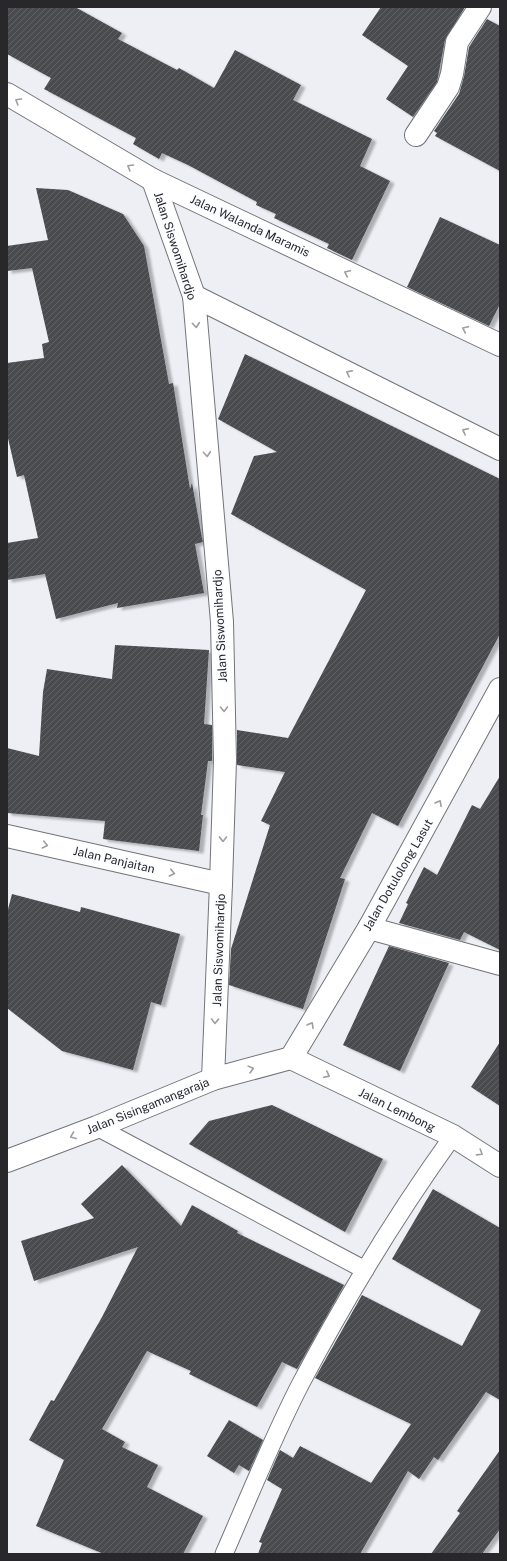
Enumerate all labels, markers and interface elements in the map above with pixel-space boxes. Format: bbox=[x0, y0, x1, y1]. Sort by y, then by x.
one-way arrow bbox=[15, 98, 22, 105]
one-way arrow bbox=[127, 164, 134, 171]
street label: Jalan Siswomihardjo bbox=[151, 190, 199, 302]
street label: Jalan Walanda Maramis bbox=[188, 192, 312, 260]
one-way arrow bbox=[344, 270, 352, 278]
one-way arrow bbox=[191, 321, 200, 328]
one-way arrow bbox=[461, 326, 469, 334]
one-way arrow bbox=[346, 370, 353, 378]
one-way arrow bbox=[462, 429, 469, 436]
one-way arrow bbox=[203, 451, 212, 457]
street label: Jalan Siswomihardjo bbox=[210, 569, 230, 683]
one-way arrow bbox=[220, 706, 228, 712]
one-way arrow bbox=[434, 800, 441, 807]
street label: Jalan Dotulolong Lasut bbox=[360, 816, 436, 933]
one-way arrow bbox=[218, 836, 227, 842]
one-way arrow bbox=[42, 840, 48, 848]
street label: Jalan Panjaitan bbox=[72, 844, 156, 876]
one-way arrow bbox=[169, 869, 175, 877]
street label: Jalan Siswomihardjo bbox=[210, 893, 228, 1007]
one-way arrow bbox=[211, 1018, 220, 1024]
one-way arrow bbox=[307, 1022, 314, 1029]
one-way arrow bbox=[247, 1065, 254, 1074]
one-way arrow bbox=[322, 1070, 330, 1078]
street label: Jalan Sisingamangaraja bbox=[85, 1075, 211, 1137]
street label: Jalan Lembong bbox=[356, 1085, 438, 1135]
one-way arrow bbox=[70, 1132, 77, 1140]
one-way arrow bbox=[476, 1149, 483, 1156]

